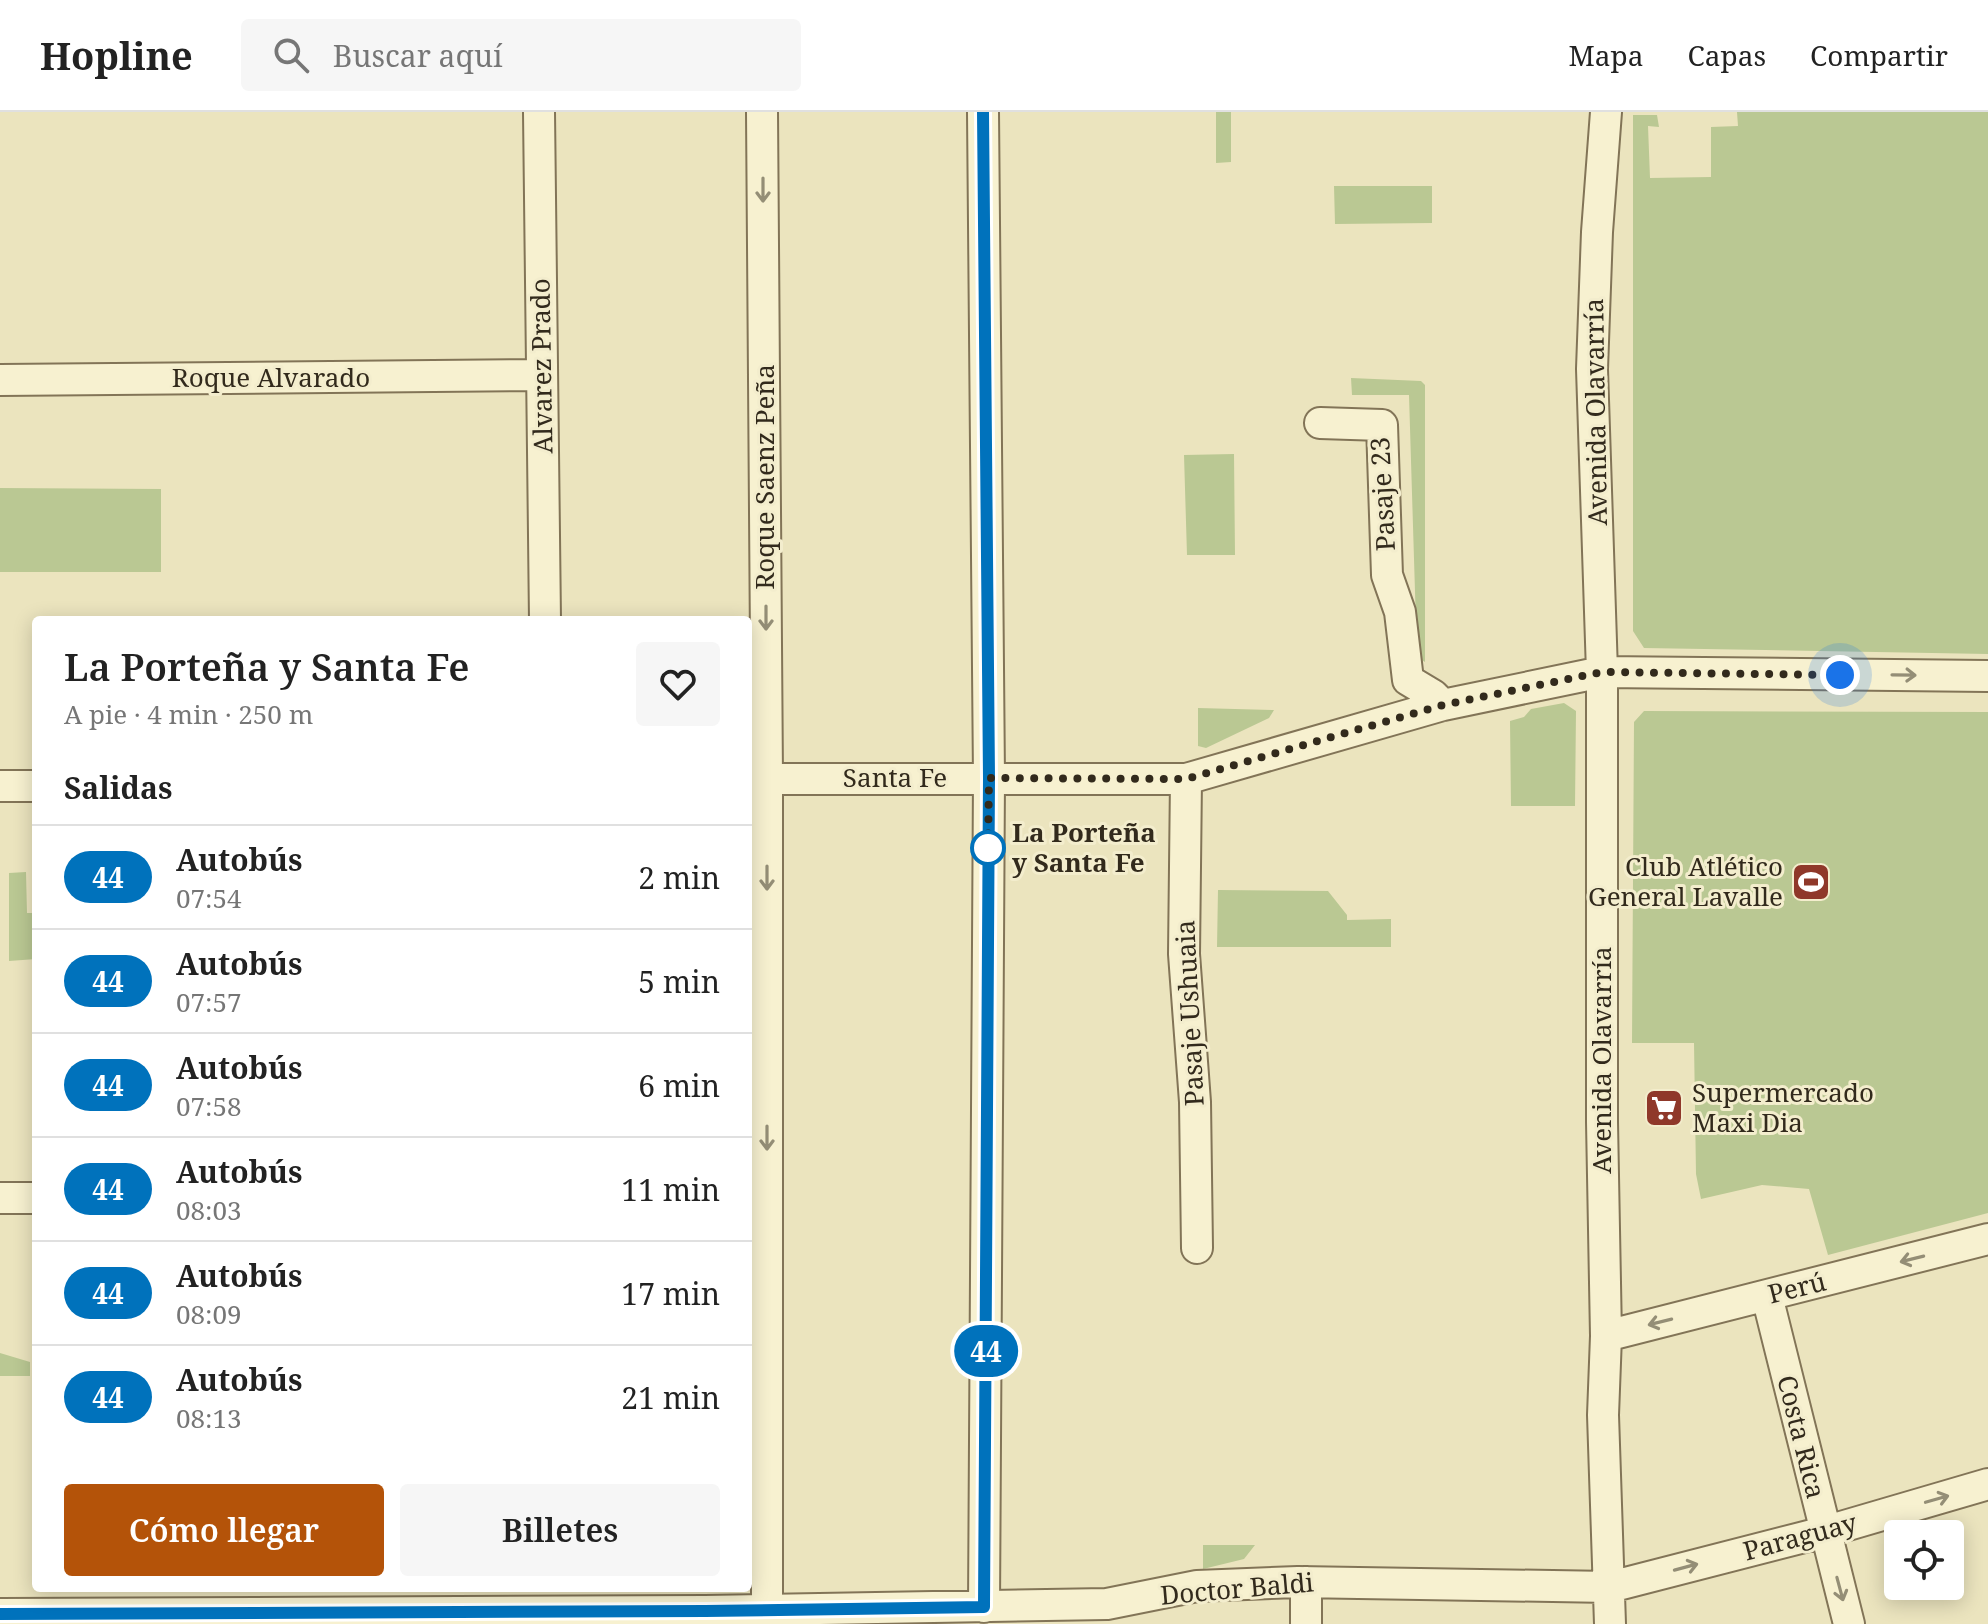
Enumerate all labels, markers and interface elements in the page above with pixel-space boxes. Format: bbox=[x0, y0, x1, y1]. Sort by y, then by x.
search box bbox=[241, 19, 801, 91]
text: Hopline bbox=[40, 29, 193, 81]
icon: search bbox=[269, 33, 313, 77]
text: Buscar aquí bbox=[333, 35, 503, 76]
text: Mapa bbox=[1569, 36, 1643, 74]
text: Capas bbox=[1687, 36, 1766, 74]
text: Compartir bbox=[1810, 36, 1948, 74]
one-way arrow bbox=[755, 176, 771, 203]
street label: Alvarez Prado bbox=[521, 278, 561, 454]
street label: Avenida Olavarría bbox=[1575, 298, 1615, 526]
street label: Roque Alvarado bbox=[172, 359, 370, 395]
street label: Roque Saenz Peña bbox=[746, 364, 782, 590]
street label: Pasaje 23 bbox=[1361, 436, 1403, 552]
one-way arrow bbox=[758, 604, 774, 631]
text: La Porteña y Santa Fe bbox=[64, 640, 469, 692]
button: heart bbox=[636, 642, 720, 726]
your location bbox=[1820, 655, 1860, 695]
one-way arrow bbox=[1890, 668, 1917, 683]
text: A pie · 4 min · 250 m bbox=[64, 696, 313, 732]
street label: Santa Fe bbox=[843, 759, 947, 795]
text: Salidas bbox=[64, 767, 172, 808]
place label: La Porteña y Santa Fe bbox=[1012, 814, 1156, 880]
marker: La Porteña y Santa Fe bbox=[971, 831, 1005, 865]
text: Autobús bbox=[176, 839, 302, 880]
place label: Club Atlético General Lavalle bbox=[1588, 848, 1783, 914]
text: 2 min bbox=[638, 857, 720, 898]
text: 44 bbox=[92, 858, 124, 896]
sports icon: Club Atlético General Lavalle bbox=[1790, 861, 1832, 903]
one-way arrow bbox=[759, 864, 775, 891]
text: 07:54 bbox=[176, 880, 242, 916]
street label: Pasaje Ushuaia bbox=[1166, 919, 1212, 1107]
text: Autobús bbox=[176, 943, 302, 984]
street label: Avenida Olavarría bbox=[1583, 946, 1619, 1174]
text: 5 min bbox=[638, 961, 720, 1002]
text: 44 bbox=[92, 962, 124, 1000]
text: 07:57 bbox=[176, 984, 242, 1020]
text: Autobús bbox=[176, 1047, 302, 1088]
text: 6 min bbox=[638, 1065, 720, 1106]
text: 44 bbox=[92, 1066, 124, 1104]
place label: Supermercado Maxi Dia bbox=[1692, 1074, 1874, 1140]
supermarket icon: Supermercado Maxi Dia bbox=[1643, 1087, 1685, 1129]
text: 07:58 bbox=[176, 1088, 242, 1124]
one-way arrow bbox=[759, 1124, 775, 1151]
text: Autobús bbox=[176, 1151, 302, 1192]
text: 11 min bbox=[621, 1169, 720, 1210]
text: 44 bbox=[92, 1170, 124, 1208]
text: 08:03 bbox=[176, 1192, 242, 1228]
one-way arrow bbox=[1900, 1252, 1926, 1267]
text: Autobús bbox=[176, 1255, 302, 1296]
street label: Perú bbox=[1764, 1263, 1829, 1312]
text: 17 min bbox=[621, 1273, 720, 1314]
text: 44 bbox=[92, 1274, 124, 1312]
text: 08:09 bbox=[176, 1296, 242, 1332]
one-way arrow bbox=[1648, 1316, 1674, 1331]
line badge: 44 bbox=[950, 1325, 1022, 1377]
text: 44 bbox=[970, 1332, 1002, 1370]
text: Autobús bbox=[176, 1359, 302, 1400]
street label: Costa Rica bbox=[1769, 1371, 1835, 1502]
text: 21 min bbox=[621, 1377, 720, 1418]
text: 44 bbox=[92, 1378, 124, 1416]
text: 08:13 bbox=[176, 1400, 242, 1436]
button: Cómo llegar bbox=[64, 1484, 384, 1576]
button: Billetes bbox=[400, 1484, 720, 1576]
one-way arrow bbox=[1923, 1491, 1949, 1506]
street label: Paraguay bbox=[1739, 1504, 1861, 1568]
map controls bbox=[1884, 1520, 1964, 1600]
button: locate bbox=[1884, 1520, 1964, 1600]
one-way arrow bbox=[1673, 1559, 1698, 1574]
street label: Doctor Baldi bbox=[1159, 1563, 1315, 1613]
one-way arrow bbox=[1833, 1576, 1848, 1602]

